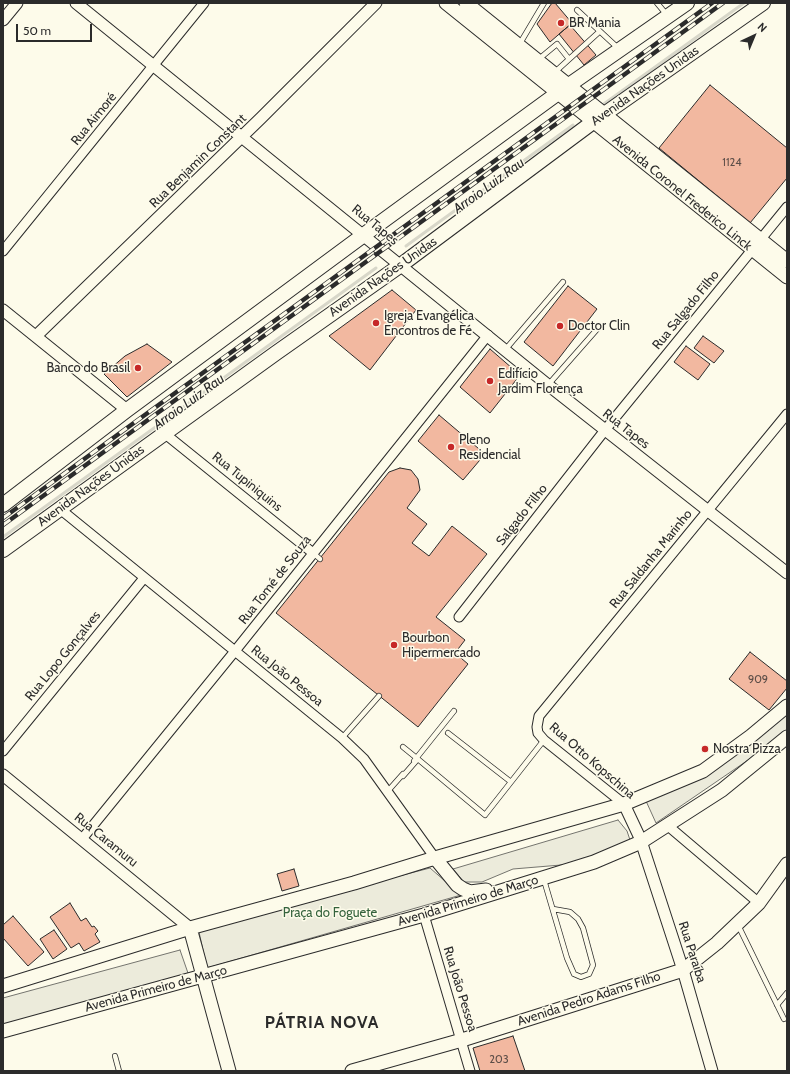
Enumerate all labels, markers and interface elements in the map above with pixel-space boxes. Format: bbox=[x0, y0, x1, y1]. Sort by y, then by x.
place label: BR Mania bbox=[569, 15, 621, 31]
scale bar bbox=[18, 16, 94, 42]
north arrow bbox=[734, 16, 774, 56]
marker: BR Mania bbox=[556, 18, 566, 28]
text: N bbox=[755, 20, 770, 35]
text: 50 m bbox=[23, 23, 51, 38]
street label: Avenida Nações Unidas bbox=[588, 43, 702, 129]
street label: Rua Aimoré bbox=[68, 89, 120, 149]
street label: Rua Benjamin Constant bbox=[146, 111, 250, 211]
street label: Avenida Coronel Frederico Linck bbox=[609, 132, 755, 254]
water label: Arroio Luiz Rau bbox=[450, 155, 528, 217]
house number: 1124 bbox=[722, 156, 742, 170]
street label: Rua Tapes bbox=[349, 202, 401, 248]
street label: Avenida Nações Unidas bbox=[326, 234, 440, 320]
street label: Rua Salgado Filho bbox=[649, 267, 723, 353]
place label: Igreja Evangélica Encontros de Fé bbox=[384, 308, 474, 339]
marker: Igreja Evangélica Encontros de Fé bbox=[371, 318, 381, 328]
place label: Doctor Clin bbox=[568, 318, 630, 334]
marker: Doctor Clin bbox=[555, 321, 565, 331]
place label: Banco do Brasil bbox=[46, 360, 130, 376]
marker: Banco do Brasil bbox=[133, 363, 143, 373]
place label: Edifício Jardim Florença bbox=[498, 366, 583, 397]
water label: Arroio Luiz Rau bbox=[150, 371, 228, 433]
marker: Edifício Jardim Florença bbox=[485, 376, 495, 386]
street label: Rua Tapes bbox=[599, 406, 653, 452]
place label: Pleno Residencial bbox=[459, 432, 520, 463]
street label: Avenida Nações Unidas bbox=[35, 442, 147, 530]
marker: Pleno Residencial bbox=[446, 442, 456, 452]
street label: Rua Tupiniquins bbox=[209, 449, 285, 515]
street label: Salgado Filho bbox=[493, 481, 551, 549]
street label: Rua Saldanha Marinho bbox=[606, 507, 696, 611]
street label: Rua Tomé de Souza bbox=[235, 532, 315, 628]
street label: Rua Lopo Gonçalves bbox=[22, 608, 104, 704]
place label: Bourbon Hipermercado bbox=[402, 630, 480, 661]
marker: Bourbon Hipermercado bbox=[389, 640, 399, 650]
street label: Rua João Pessoa bbox=[248, 642, 326, 710]
house number: 909 bbox=[748, 673, 768, 687]
street label: Rua Otto Kopschina bbox=[546, 720, 638, 802]
place label: Nostra Pizza bbox=[713, 741, 781, 757]
marker: Nostra Pizza bbox=[700, 744, 710, 754]
street label: Rua Caramuru bbox=[71, 810, 141, 870]
street label: Avenida Primeiro de Março bbox=[396, 872, 540, 930]
park label: Praça do Foguete bbox=[283, 905, 377, 921]
street label: Rua Paraíba bbox=[675, 919, 709, 985]
street label: Rua João Pessoa bbox=[440, 944, 480, 1034]
street label: Avenida Primeiro de Março bbox=[83, 963, 229, 1015]
street label: Avenida Pedro Adams Filho bbox=[515, 968, 663, 1030]
district label: PÁTRIA NOVA bbox=[265, 1013, 379, 1033]
house number: 203 bbox=[489, 1053, 509, 1067]

